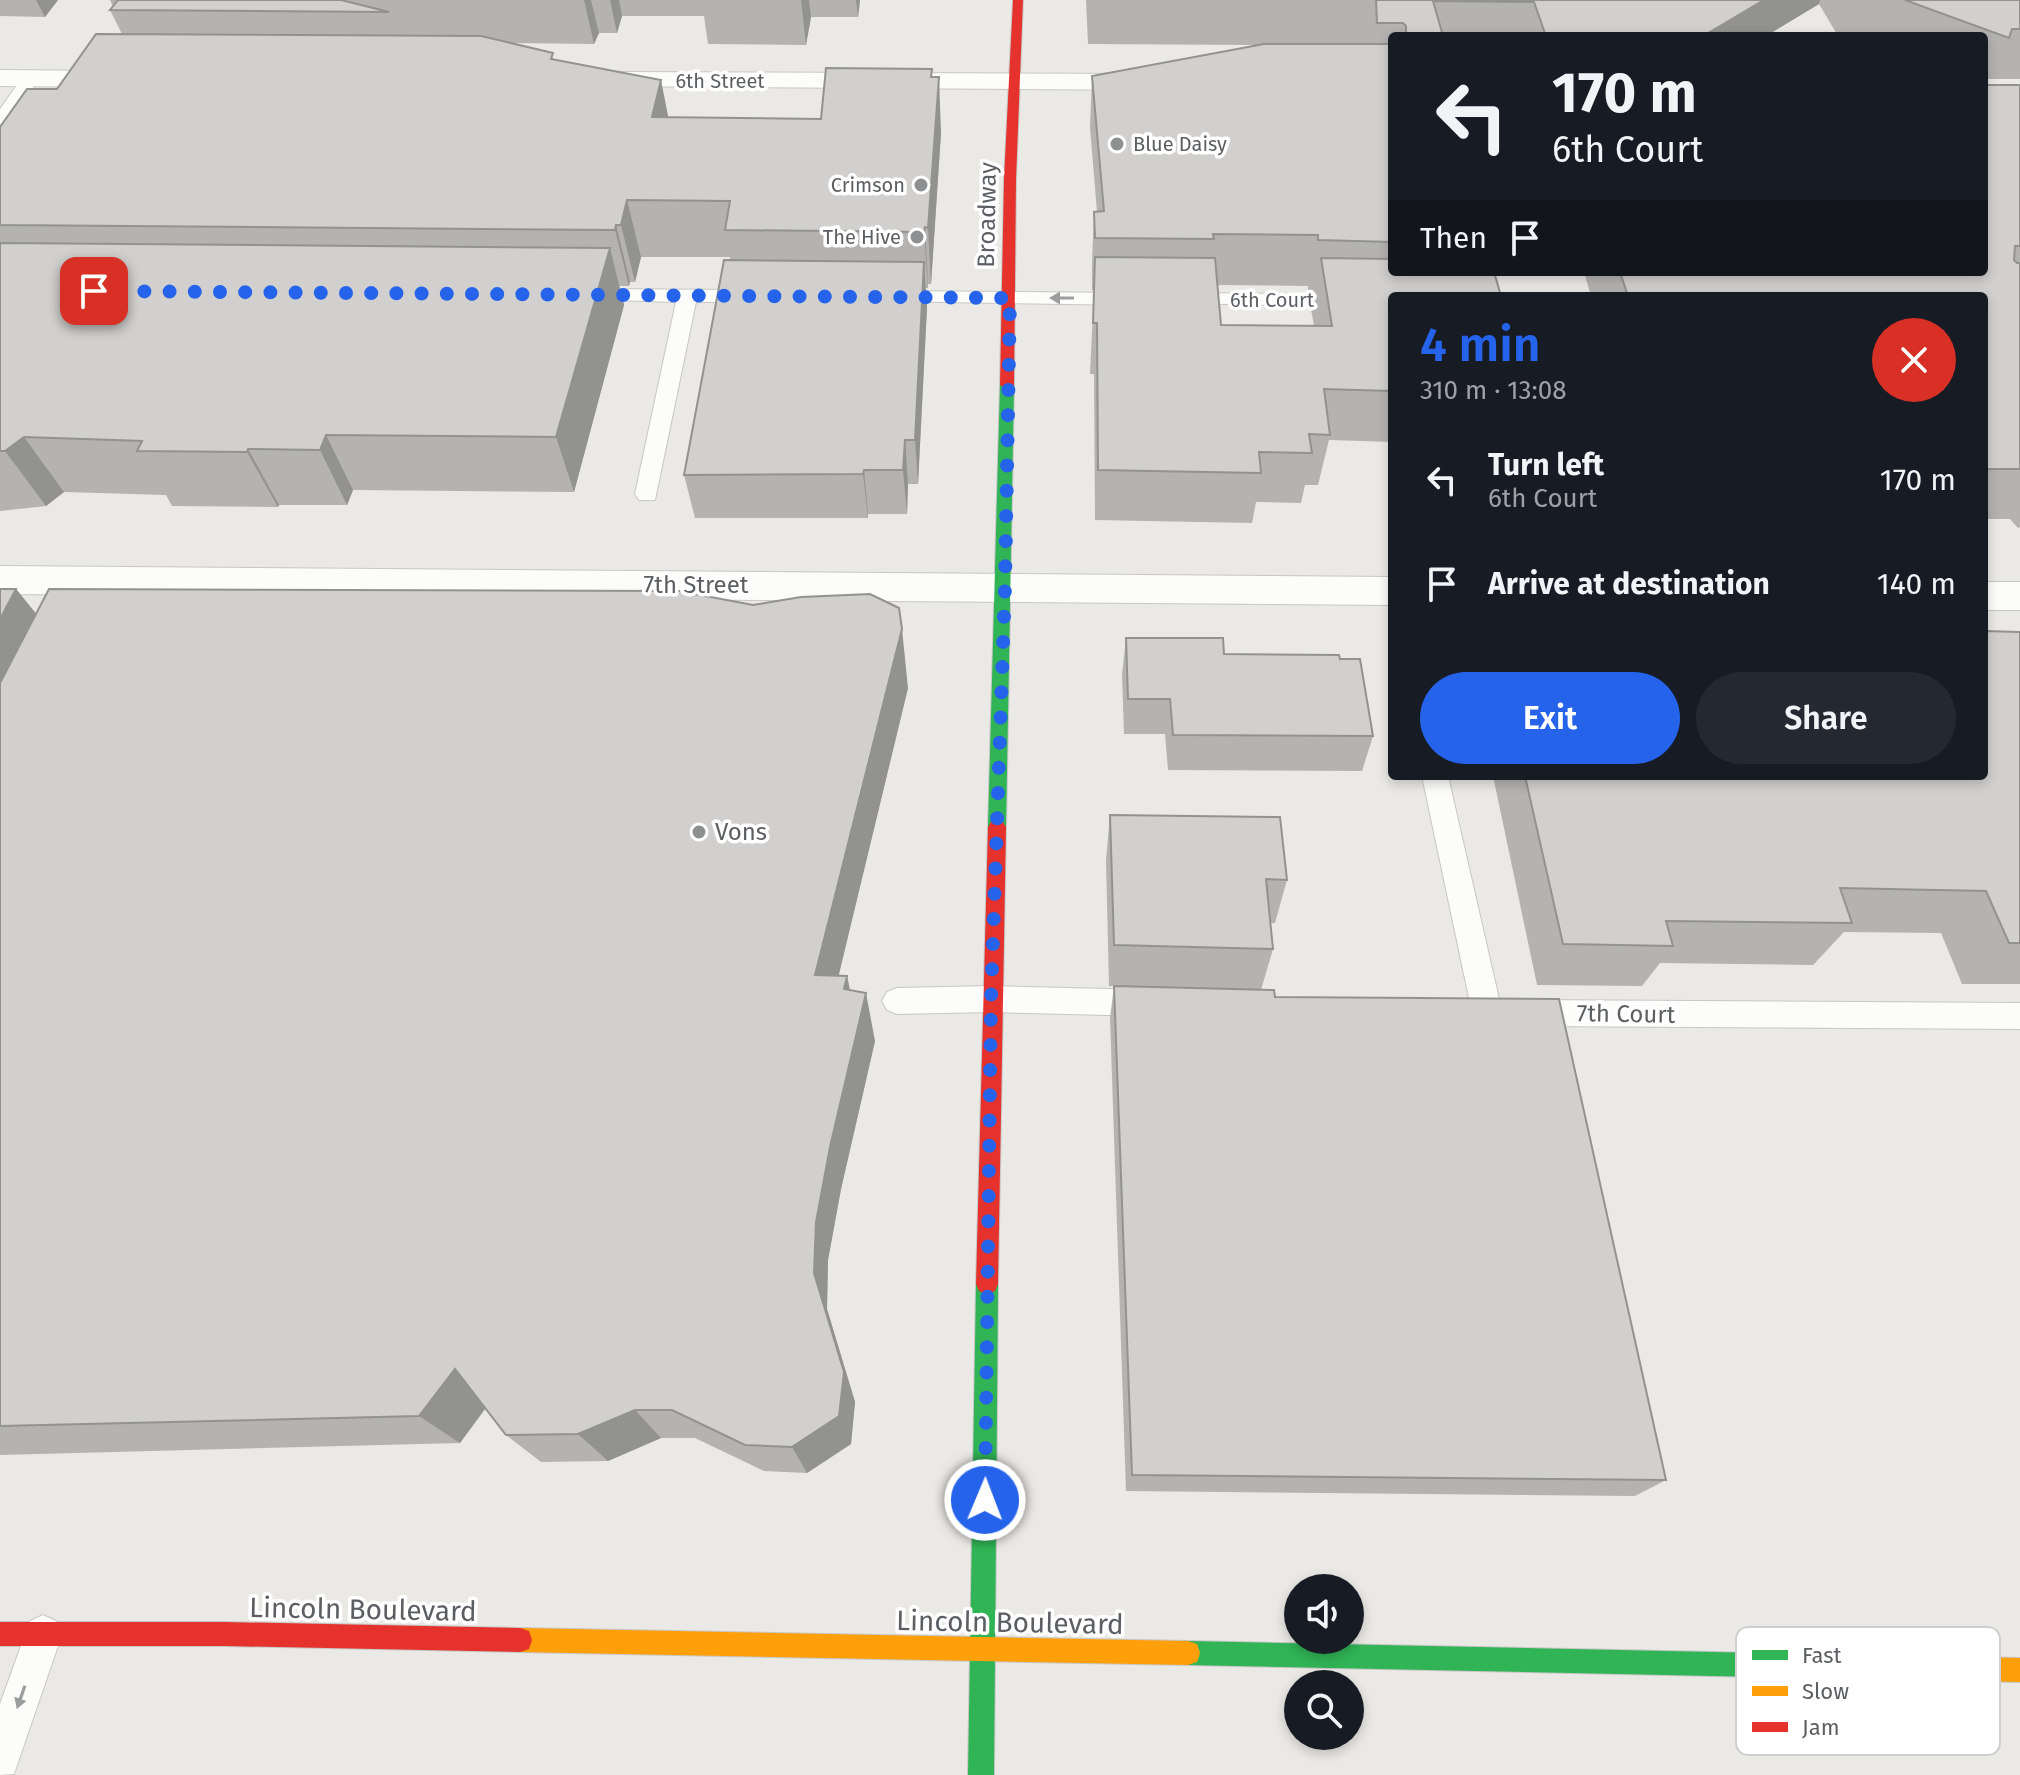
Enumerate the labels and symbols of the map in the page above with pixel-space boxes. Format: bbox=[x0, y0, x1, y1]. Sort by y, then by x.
street label: 6th Street bbox=[675, 69, 765, 93]
place label: Blue Daisy bbox=[1133, 132, 1227, 156]
marker: Blue Daisy bbox=[1108, 135, 1126, 153]
street label: Broadway bbox=[972, 162, 1002, 268]
place label: Crimson bbox=[831, 173, 905, 197]
marker: Crimson bbox=[912, 176, 930, 194]
place label: The Hive bbox=[823, 225, 901, 249]
marker: The Hive bbox=[908, 228, 926, 246]
pin bbox=[60, 257, 128, 325]
street label: 6th Court bbox=[1230, 288, 1315, 312]
one-way arrow bbox=[1049, 292, 1074, 304]
street label: 7th Street bbox=[644, 571, 749, 599]
place label: Vons bbox=[715, 818, 767, 846]
marker: Vons bbox=[690, 823, 708, 841]
street label: 7th Court bbox=[1576, 999, 1676, 1029]
position arrow bbox=[943, 1458, 1027, 1542]
street label: Lincoln Boulevard bbox=[249, 1591, 477, 1628]
street label: Lincoln Boulevard bbox=[896, 1604, 1124, 1641]
legend bbox=[1736, 1627, 2000, 1755]
text: Fast bbox=[1802, 1642, 1842, 1669]
text: Slow bbox=[1802, 1678, 1849, 1705]
one-way arrow bbox=[15, 1685, 27, 1709]
text: Jam bbox=[1802, 1714, 1840, 1741]

